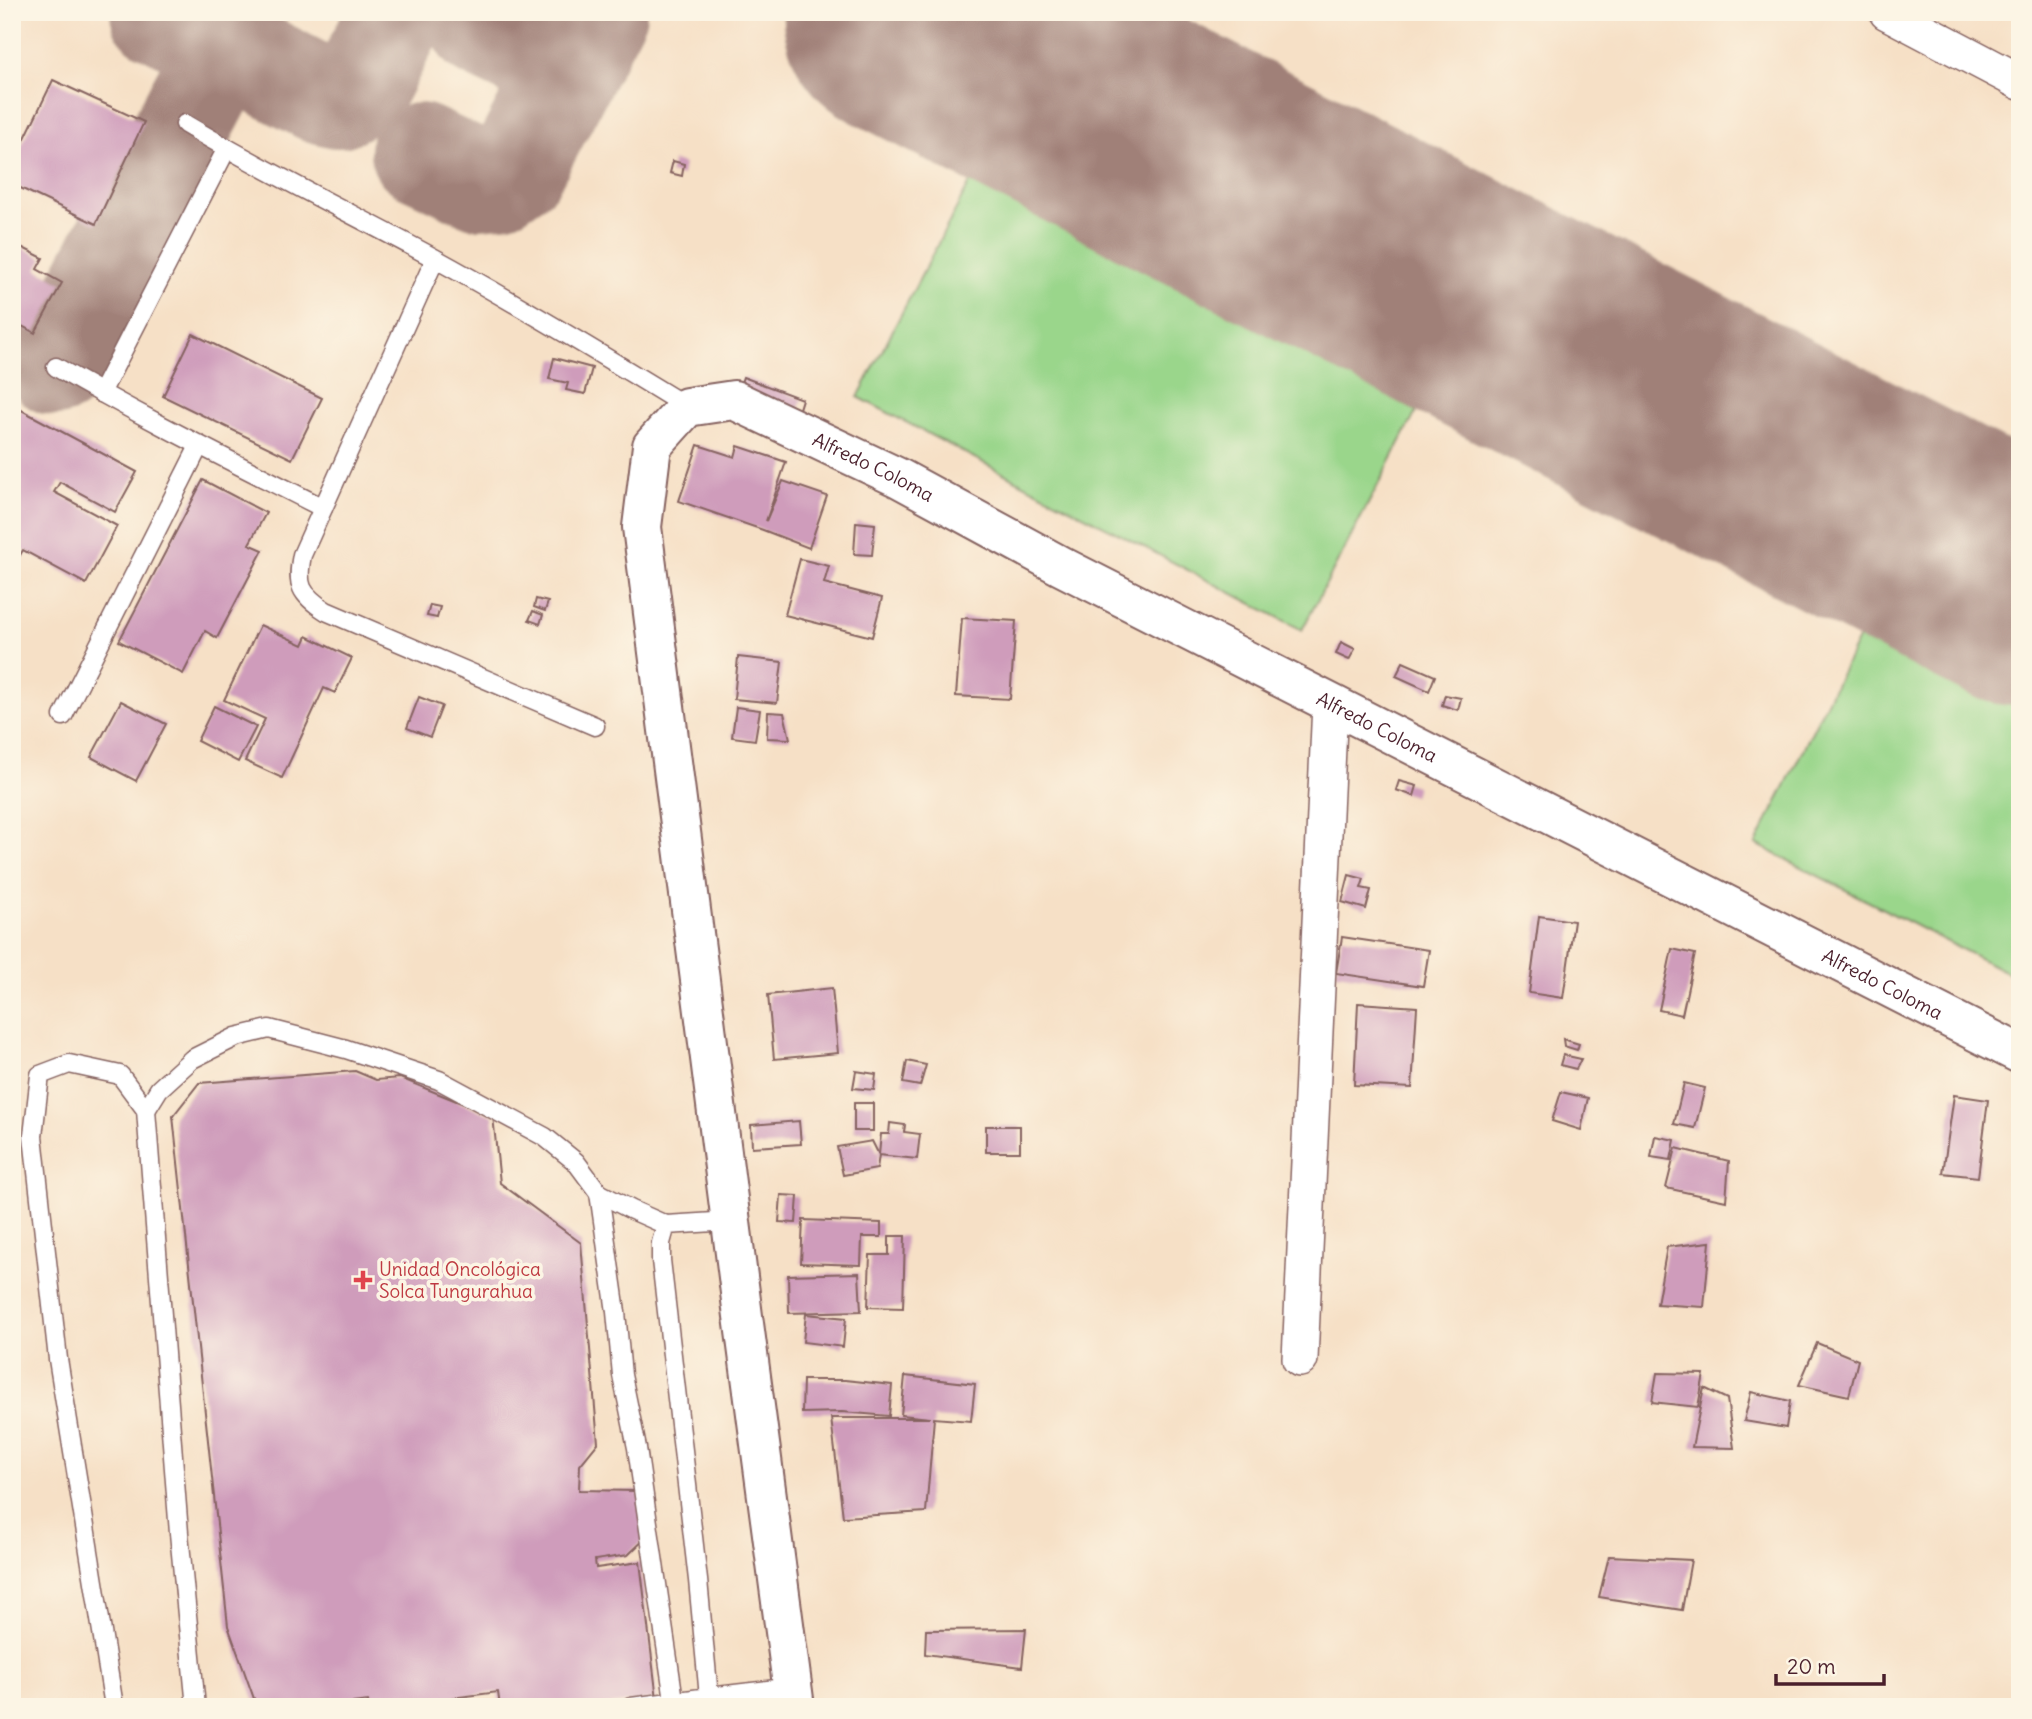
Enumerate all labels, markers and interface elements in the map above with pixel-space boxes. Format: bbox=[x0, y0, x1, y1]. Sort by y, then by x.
street label: Alfredo Coloma bbox=[809, 427, 938, 507]
street label: Alfredo Coloma bbox=[1313, 686, 1442, 768]
street label: Alfredo Coloma bbox=[1818, 943, 1947, 1025]
place label: Unidad Oncológica Solca Tungurahua bbox=[379, 1257, 541, 1303]
marker: Unidad Oncológica Solca Tungurahua bbox=[353, 1270, 373, 1290]
scale bar bbox=[1776, 1642, 1885, 1686]
text: 20 m bbox=[1787, 1653, 1836, 1680]

